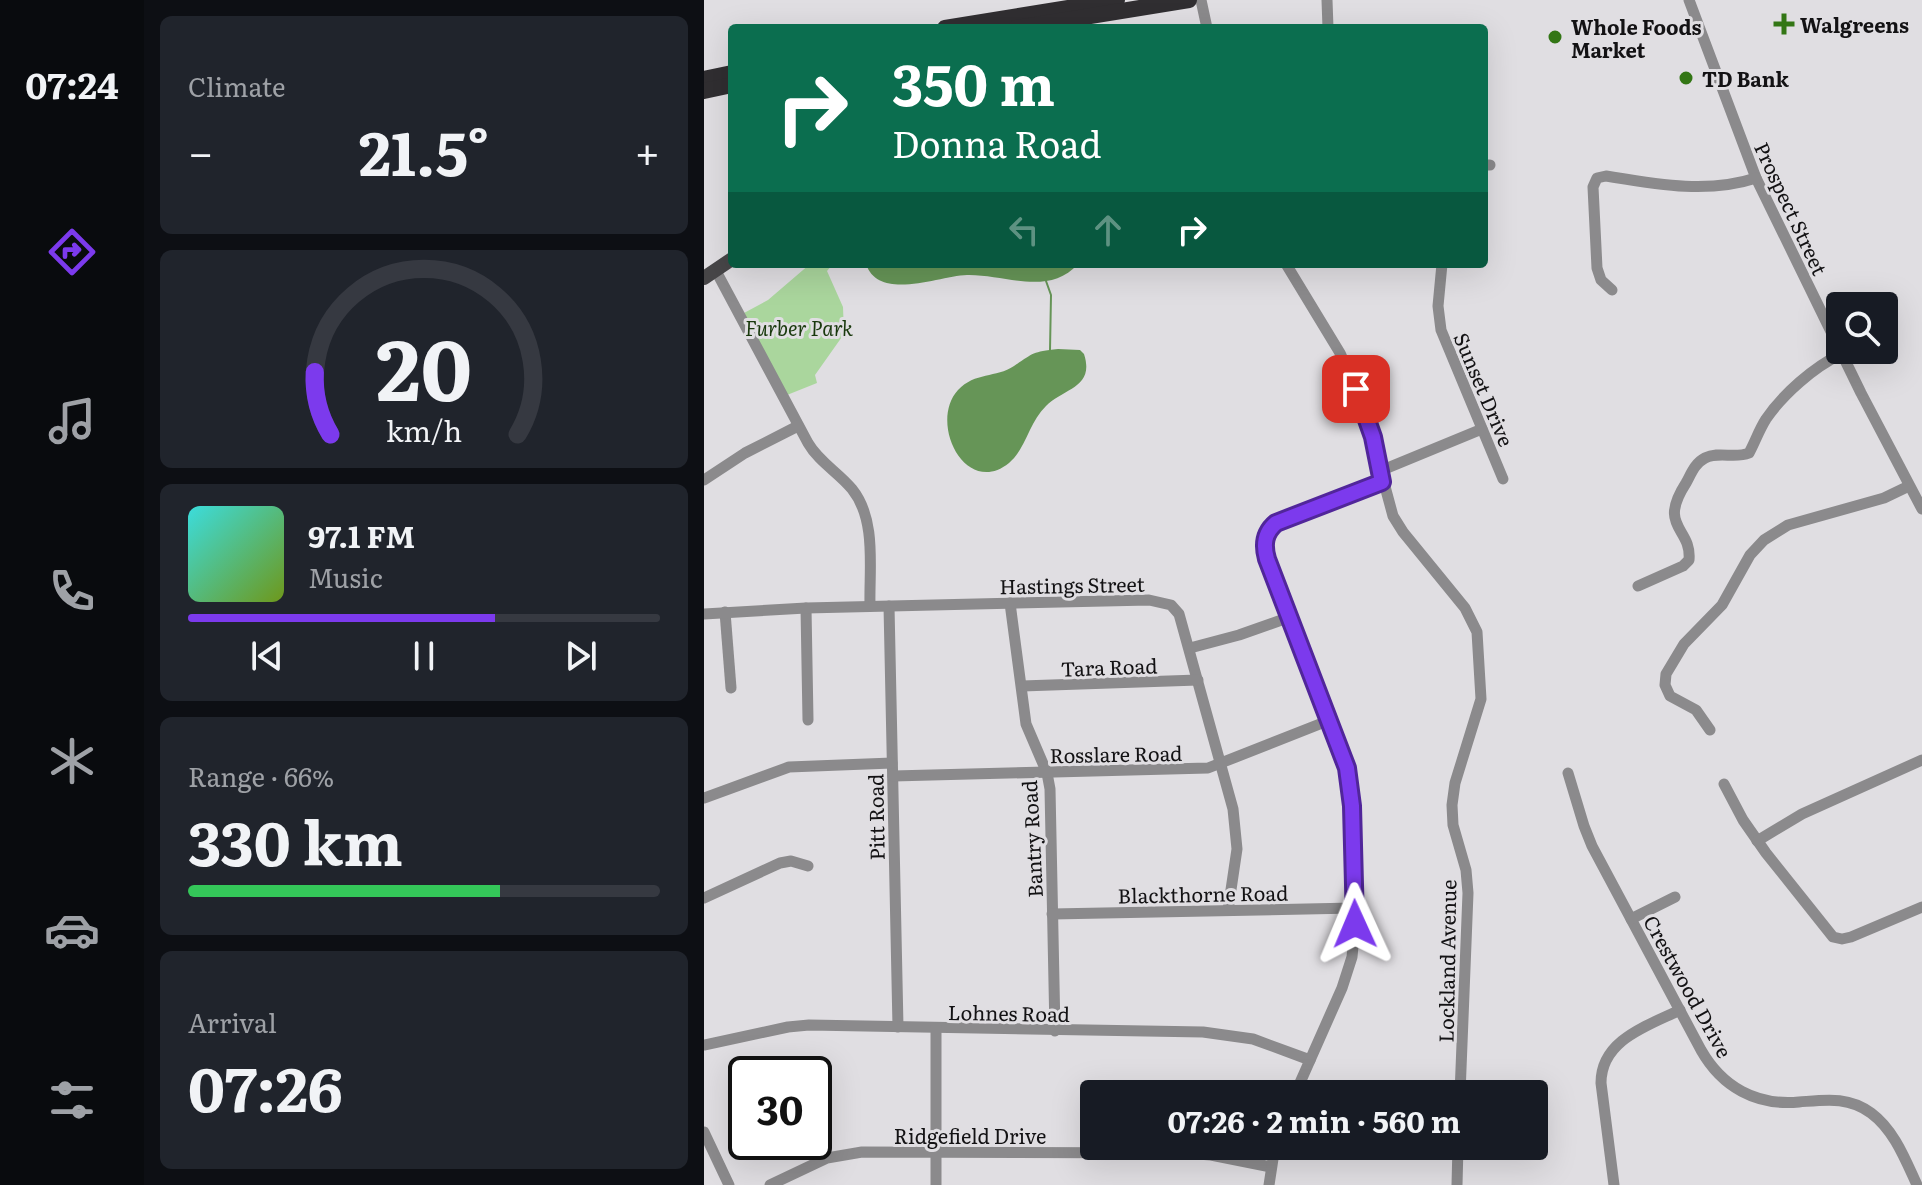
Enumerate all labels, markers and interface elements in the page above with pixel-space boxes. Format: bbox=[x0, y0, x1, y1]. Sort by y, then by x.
place label: Walgreens bbox=[1800, 9, 1909, 39]
place label: Whole Foods Market bbox=[1571, 11, 1702, 64]
marker: Walgreens bbox=[1775, 15, 1793, 33]
marker: Whole Foods Market bbox=[1546, 28, 1564, 46]
text: 350 m bbox=[892, 40, 1055, 123]
icon: right bbox=[760, 56, 864, 160]
text: 07:24 bbox=[25, 57, 119, 110]
place label: TD Bank bbox=[1702, 63, 1790, 93]
text: Climate bbox=[188, 66, 286, 105]
marker: TD Bank bbox=[1677, 69, 1695, 87]
text: 21.5° bbox=[359, 105, 489, 194]
text: Donna Road bbox=[892, 116, 1102, 169]
text: − bbox=[188, 117, 214, 183]
text: + bbox=[634, 117, 660, 183]
street label: Prospect Street bbox=[1748, 137, 1836, 279]
icon: left bbox=[1002, 208, 1046, 252]
icon: ahead bbox=[1086, 208, 1130, 252]
icon: right bbox=[1170, 208, 1214, 252]
icon: directions bbox=[44, 224, 100, 280]
map controls bbox=[1826, 292, 1898, 364]
button: search bbox=[1826, 292, 1898, 364]
text: 20 bbox=[376, 302, 472, 426]
park label: Furber Park bbox=[745, 312, 853, 342]
street label: Sunset Drive bbox=[1448, 327, 1522, 451]
pin bbox=[1322, 355, 1390, 423]
icon: arrive bbox=[1334, 367, 1378, 411]
icon: music bbox=[44, 393, 100, 449]
text: km/h bbox=[386, 408, 462, 451]
text: 97.1 FM bbox=[308, 513, 415, 557]
text: Music bbox=[308, 557, 383, 596]
icon: phone bbox=[44, 563, 100, 619]
street label: Hastings Street bbox=[999, 568, 1145, 600]
icon: previous bbox=[245, 634, 289, 678]
icon: pause bbox=[402, 634, 446, 678]
icon: next bbox=[559, 634, 603, 678]
street label: Tara Road bbox=[1060, 649, 1158, 683]
icon: climate bbox=[44, 733, 100, 789]
street label: Rosslare Road bbox=[1049, 737, 1183, 769]
text: Range · 66% bbox=[188, 756, 334, 795]
street label: Pitt Road bbox=[859, 773, 891, 861]
street label: Bantry Road bbox=[1013, 779, 1049, 899]
text: 330 km bbox=[188, 795, 403, 884]
street label: Blackthorne Road bbox=[1117, 877, 1289, 909]
street label: Lockland Avenue bbox=[1430, 879, 1462, 1043]
position arrow bbox=[1313, 882, 1397, 966]
icon: car bbox=[44, 902, 100, 958]
street label: Crestwood Drive bbox=[1637, 909, 1741, 1063]
street label: Lohnes Road bbox=[948, 996, 1070, 1028]
text: Arrival bbox=[188, 1002, 277, 1041]
text: 07:26 bbox=[188, 1041, 343, 1130]
speed limit sign: 30 bbox=[728, 1056, 832, 1160]
icon: filters bbox=[44, 1072, 100, 1128]
text: 07:26 · 2 min · 560 m bbox=[1167, 1098, 1461, 1142]
street label: Ridgefield Drive bbox=[894, 1120, 1046, 1150]

